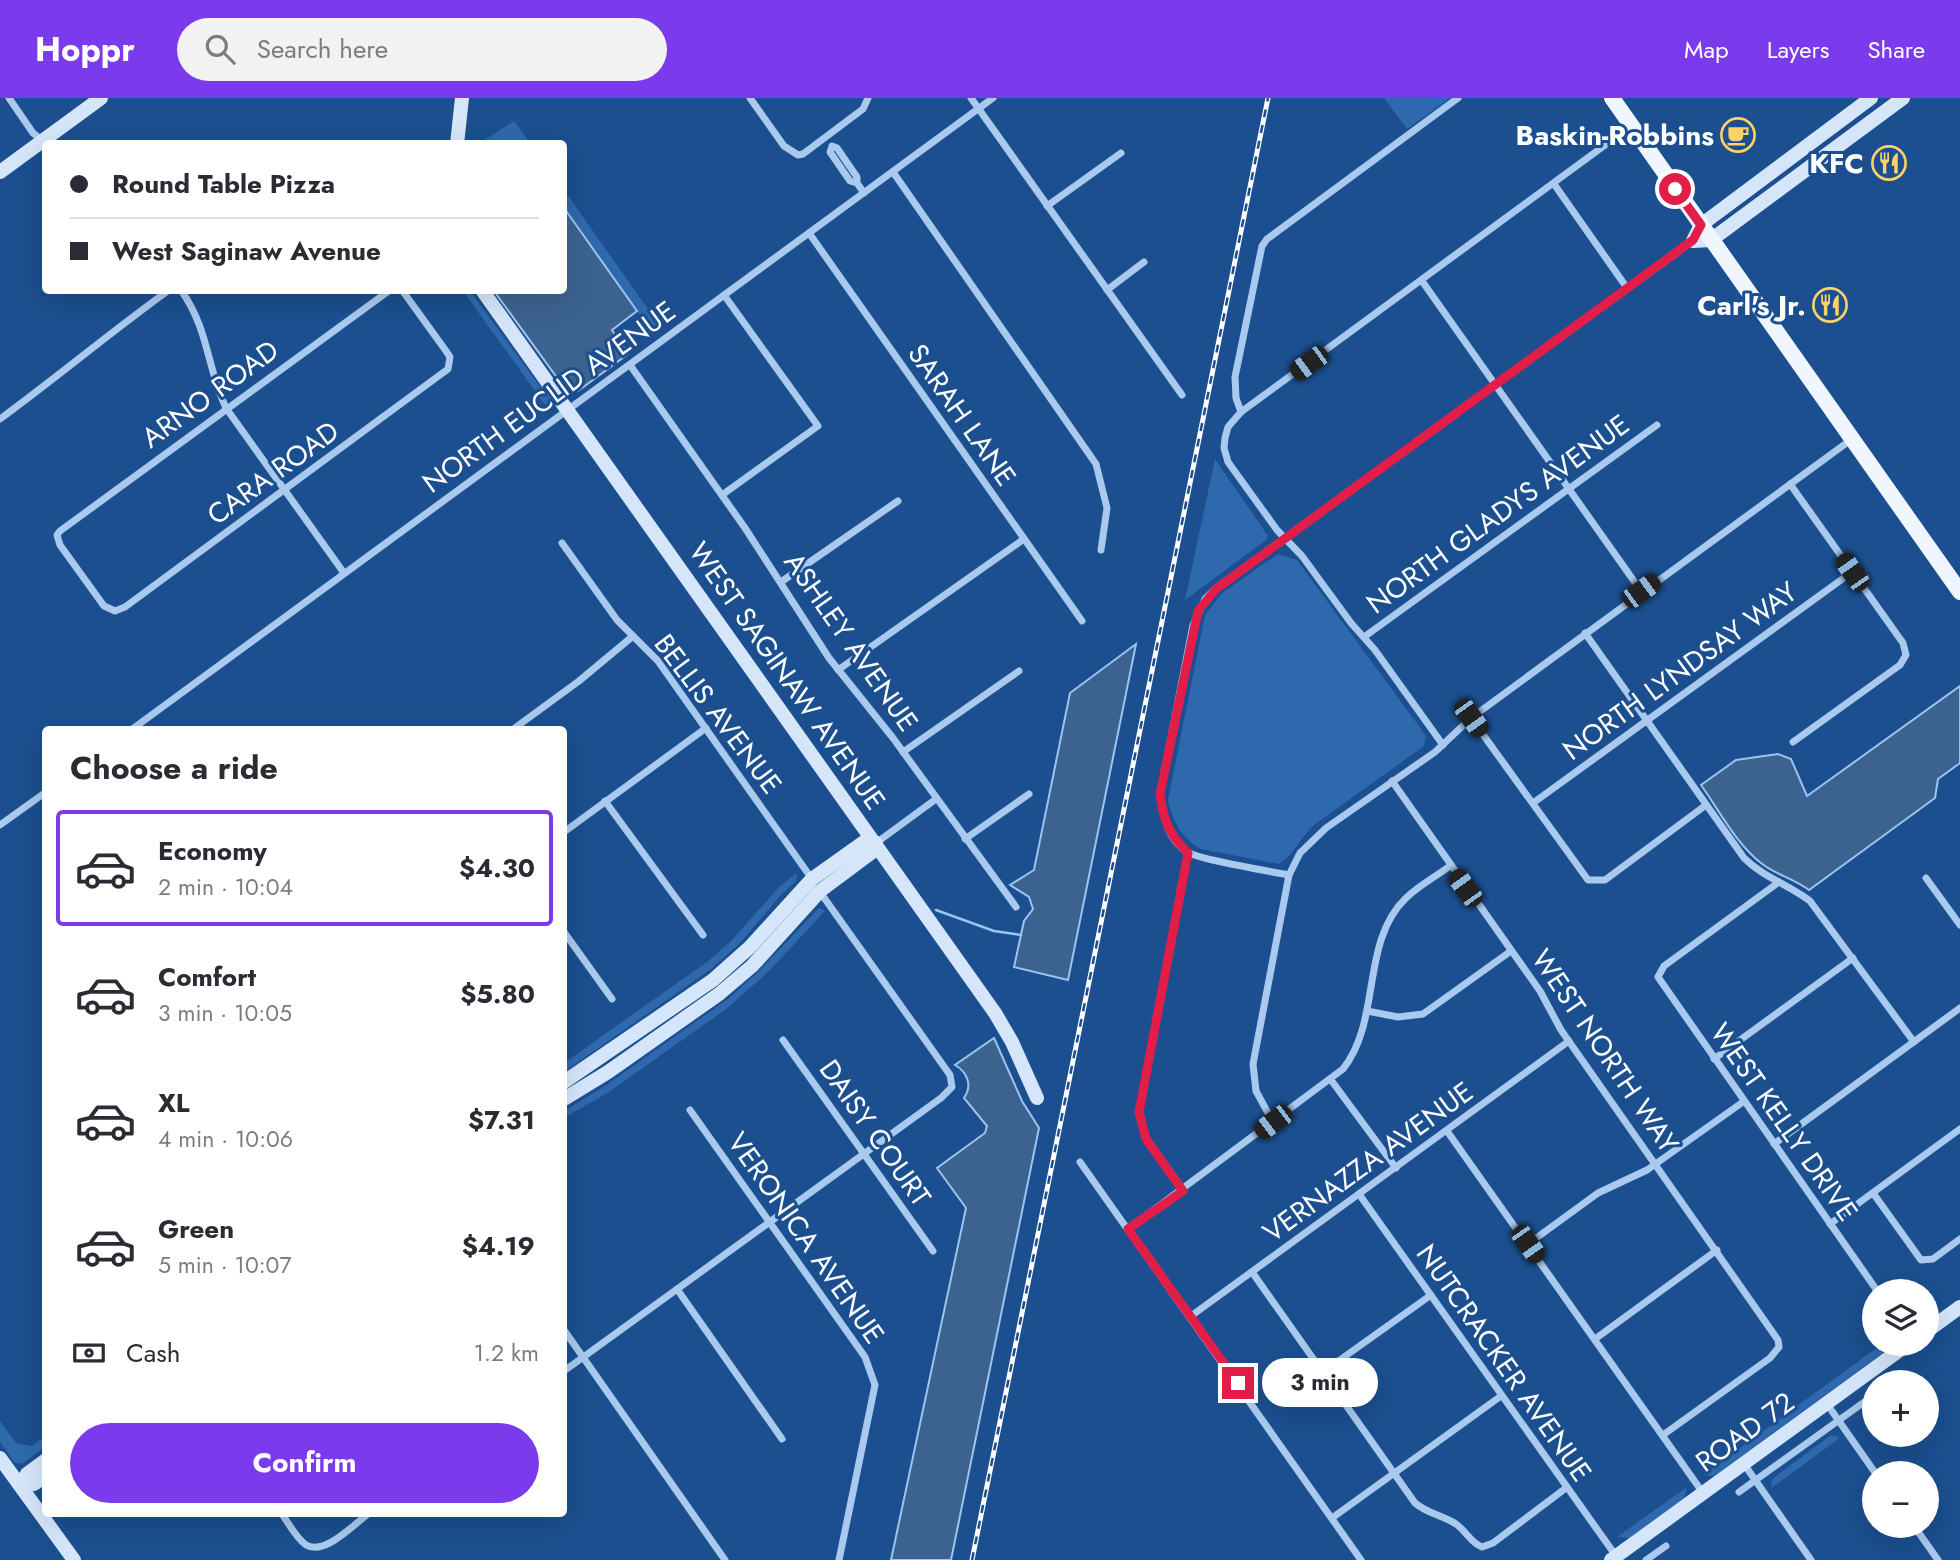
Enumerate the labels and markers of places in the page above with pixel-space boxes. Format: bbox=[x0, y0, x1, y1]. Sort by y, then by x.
place label: Baskin-Robbins bbox=[1516, 115, 1714, 156]
cafe icon: Baskin-Robbins bbox=[1719, 116, 1757, 154]
place label: KFC bbox=[1809, 143, 1864, 184]
restaurant icon: KFC bbox=[1870, 144, 1908, 182]
place label: Carl's Jr. bbox=[1697, 285, 1806, 326]
restaurant icon: Carl's Jr. bbox=[1811, 286, 1849, 324]

